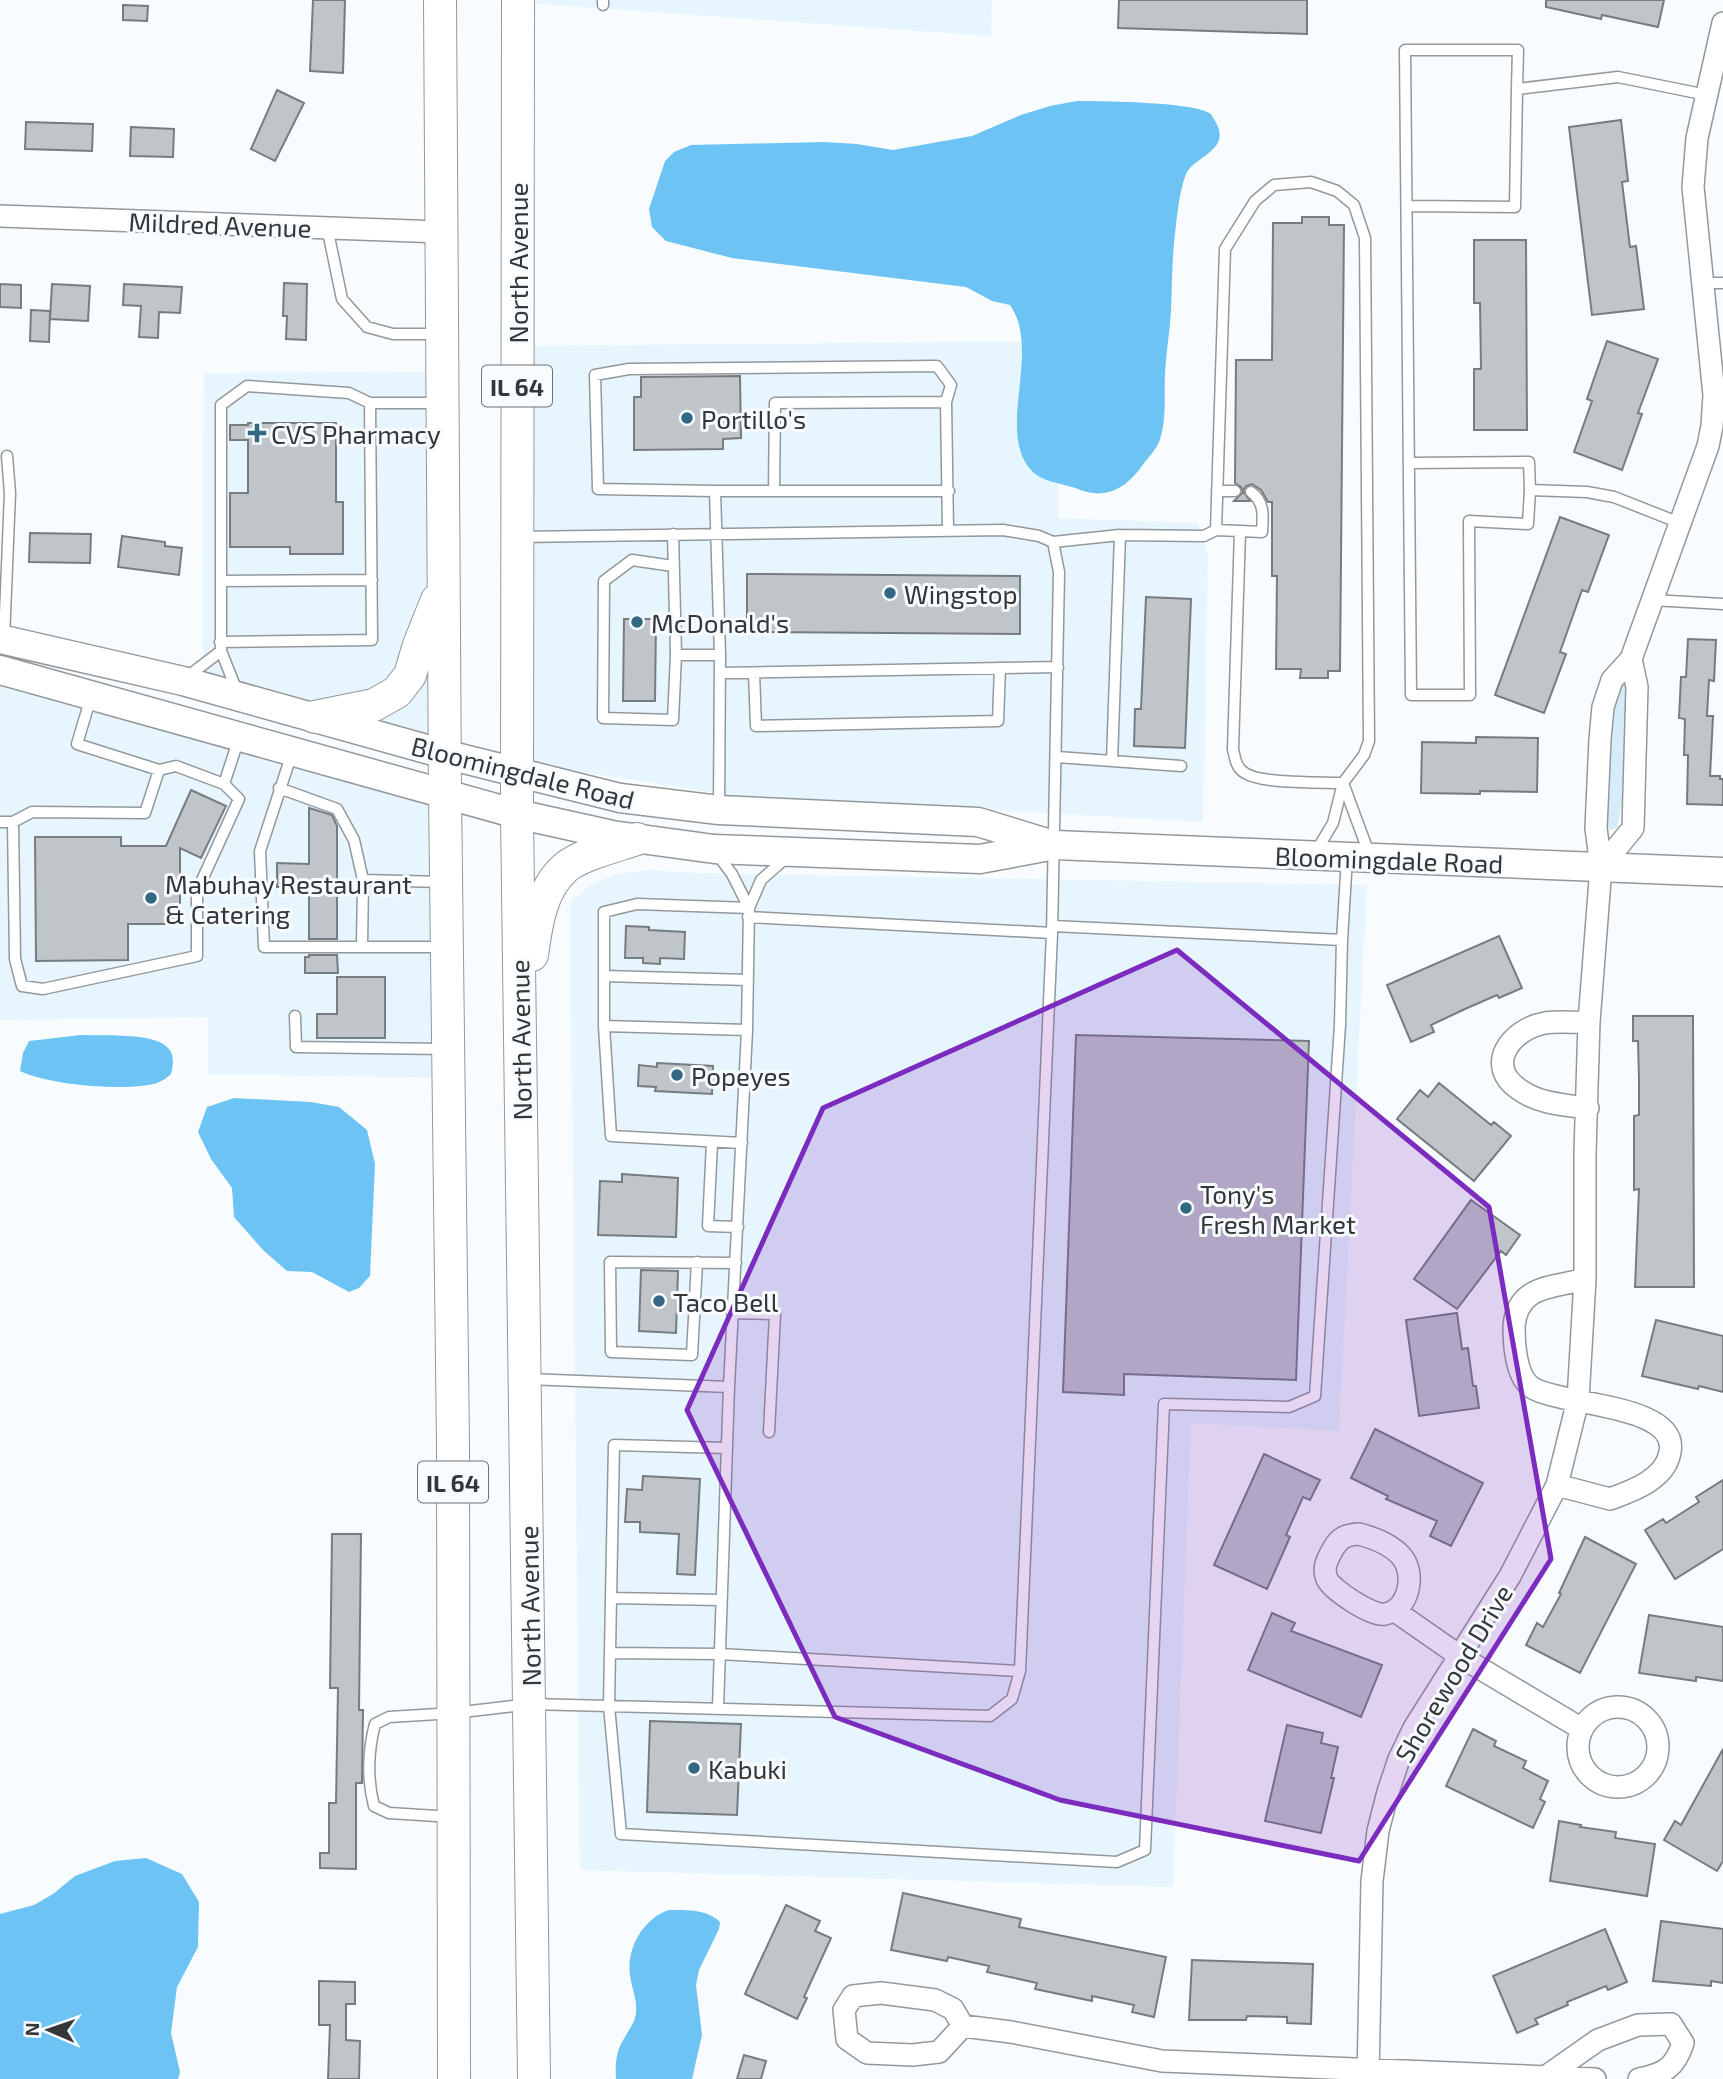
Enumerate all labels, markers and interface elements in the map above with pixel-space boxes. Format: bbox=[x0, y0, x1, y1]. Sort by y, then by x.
street label: North Avenue bbox=[502, 183, 533, 343]
street label: Mildred Avenue bbox=[128, 205, 312, 243]
road number: IL 64 bbox=[482, 366, 552, 407]
place label: Portillo's bbox=[701, 403, 806, 434]
marker: Portillo's bbox=[679, 410, 695, 426]
place label: CVS Pharmacy bbox=[271, 418, 441, 449]
marker: CVS Pharmacy bbox=[249, 425, 265, 441]
place label: Wingstop bbox=[904, 578, 1018, 609]
marker: Wingstop bbox=[882, 585, 898, 601]
place label: McDonald's bbox=[651, 607, 789, 638]
marker: McDonald's bbox=[629, 614, 645, 630]
street label: Bloomingdale Road bbox=[408, 729, 638, 815]
street label: Bloomingdale Road bbox=[1274, 840, 1504, 878]
place label: Mabuhay Restaurant & Catering bbox=[165, 868, 412, 929]
marker: Mabuhay Restaurant & Catering bbox=[143, 890, 159, 906]
street label: North Avenue bbox=[503, 959, 537, 1121]
place label: Popeyes bbox=[691, 1060, 791, 1091]
marker: Popeyes bbox=[669, 1067, 685, 1083]
place label: Tony's Fresh Market bbox=[1200, 1178, 1356, 1239]
marker: Tony's Fresh Market bbox=[1178, 1200, 1194, 1216]
place label: Taco Bell bbox=[673, 1286, 779, 1317]
marker: Taco Bell bbox=[651, 1293, 667, 1309]
road number: IL 64 bbox=[418, 1462, 488, 1502]
street label: North Avenue bbox=[512, 1525, 546, 1687]
street label: Shorewood Drive bbox=[1388, 1579, 1518, 1767]
place label: Kabuki bbox=[708, 1753, 787, 1784]
marker: Kabuki bbox=[686, 1760, 702, 1776]
north arrow bbox=[14, 1995, 84, 2065]
text: N bbox=[20, 2022, 43, 2037]

